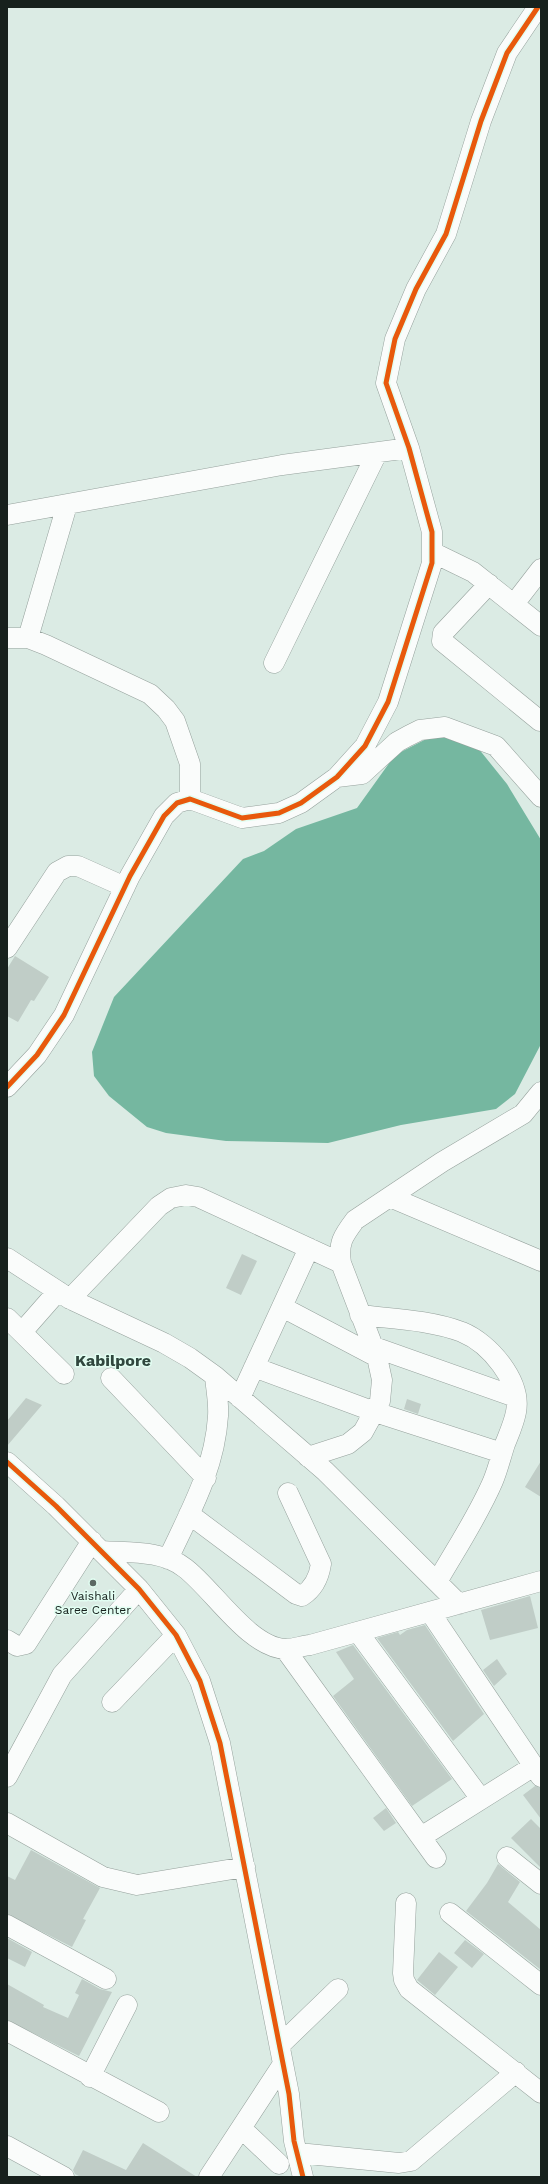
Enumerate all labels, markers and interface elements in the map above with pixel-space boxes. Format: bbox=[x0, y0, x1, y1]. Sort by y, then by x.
district label: Kabilpore bbox=[75, 1351, 151, 1370]
marker: Vaishali Saree Center bbox=[88, 1578, 98, 1588]
place label: Vaishali Saree Center bbox=[55, 1589, 131, 1617]

